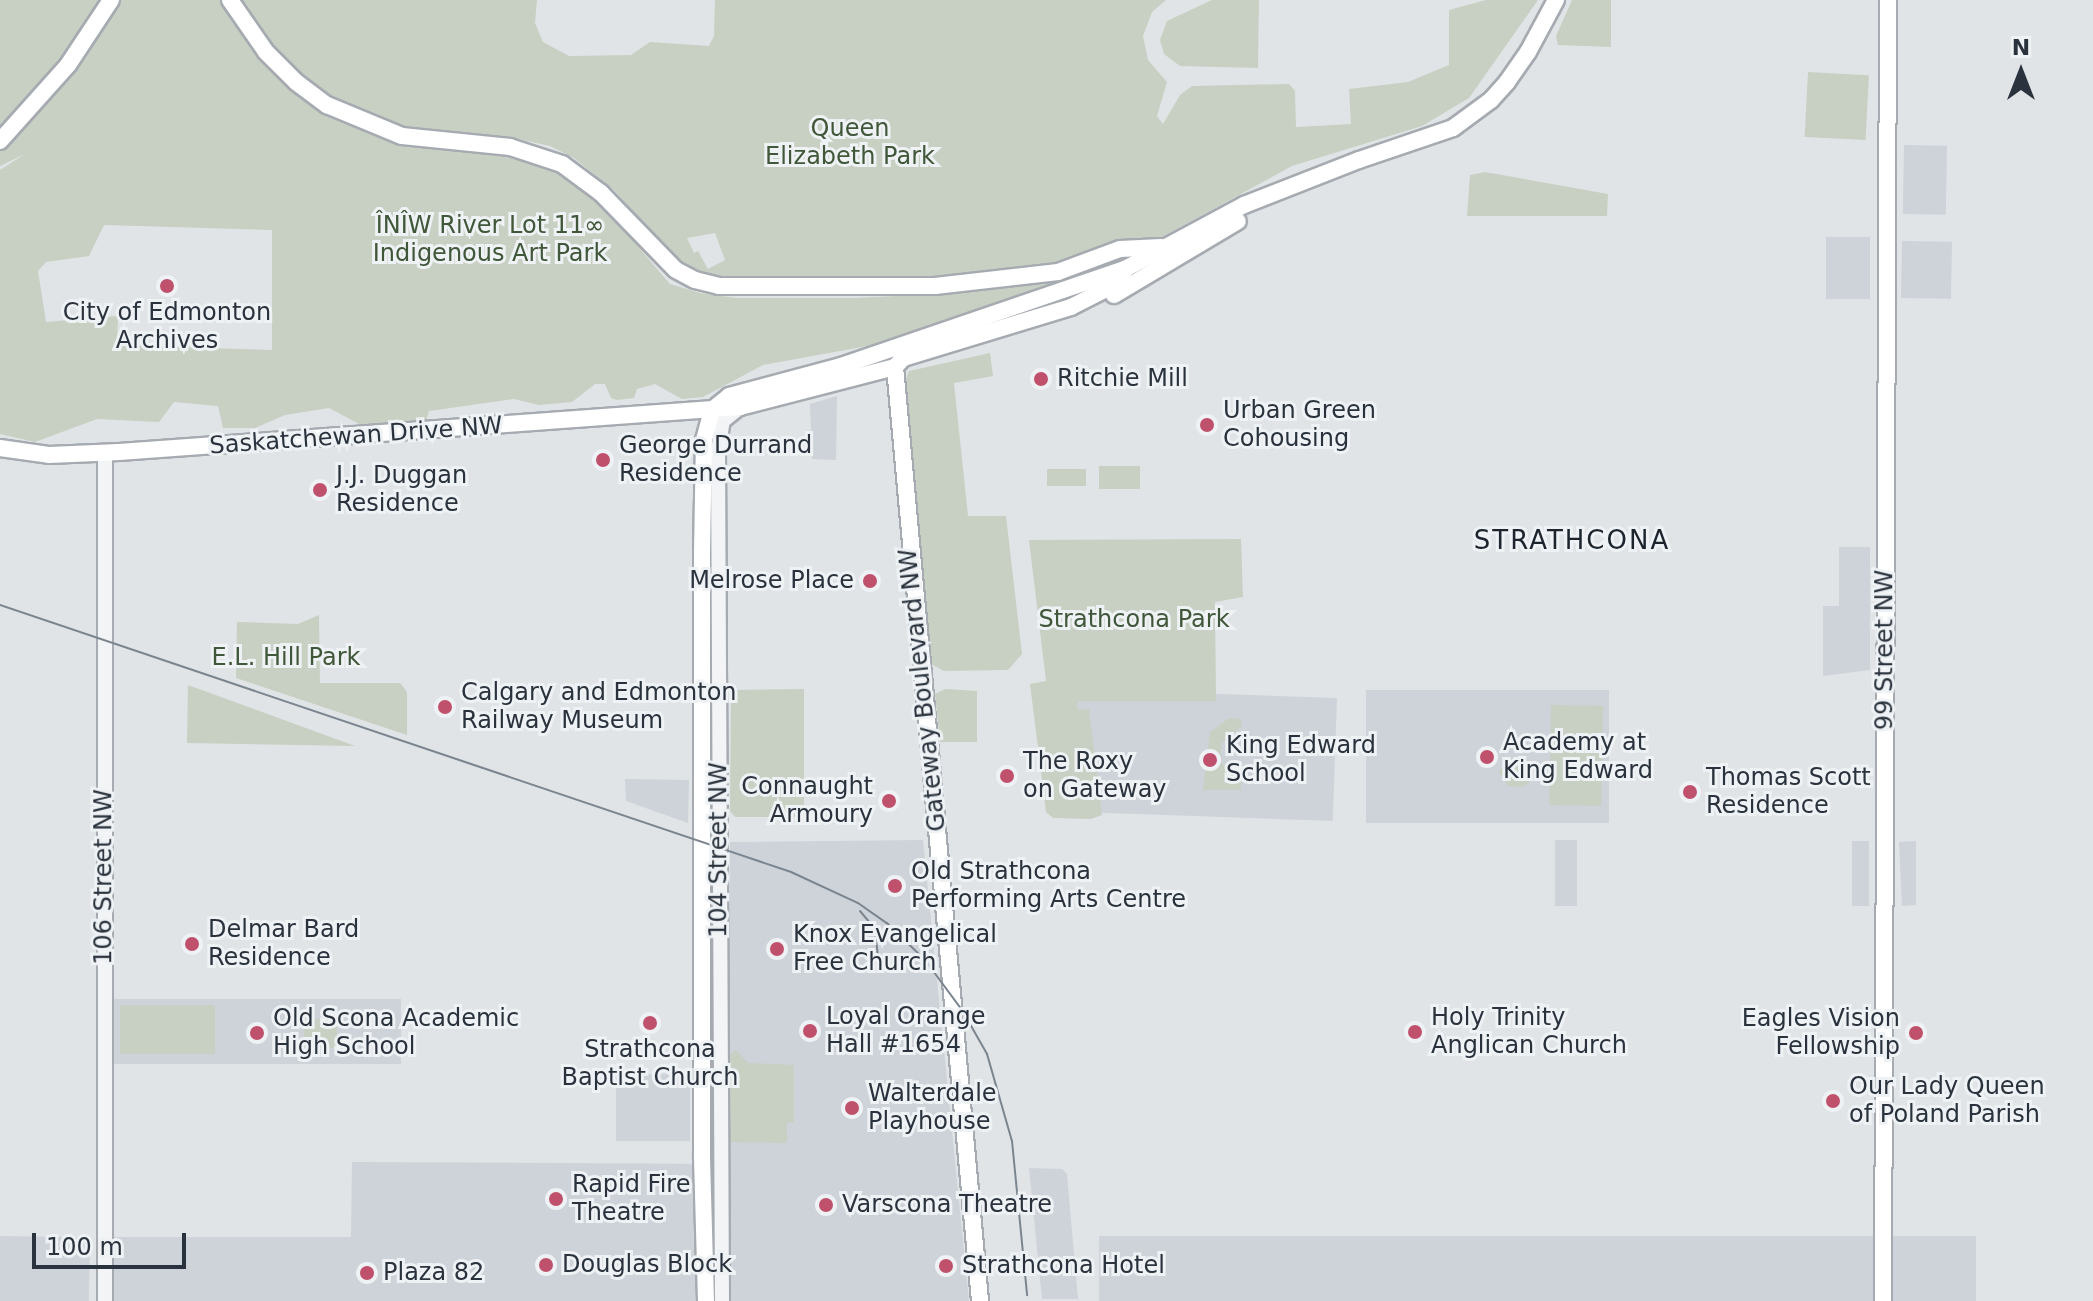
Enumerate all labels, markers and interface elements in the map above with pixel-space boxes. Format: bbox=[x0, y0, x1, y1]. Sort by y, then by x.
north arrow bbox=[1981, 32, 2061, 112]
text: N bbox=[2012, 35, 2030, 60]
park label: Queen Elizabeth Park bbox=[765, 115, 935, 171]
park label: ÎNÎW River Lot 11∞ Indigenous Art Park bbox=[373, 212, 607, 268]
marker: City of Edmonton Archives bbox=[158, 277, 176, 295]
place label: City of Edmonton Archives bbox=[63, 299, 271, 355]
place label: Ritchie Mill bbox=[1057, 365, 1188, 393]
marker: Ritchie Mill bbox=[1032, 370, 1050, 388]
place label: Urban Green Cohousing bbox=[1223, 397, 1376, 453]
street label: Saskatchewan Drive NW bbox=[209, 411, 503, 461]
marker: Urban Green Cohousing bbox=[1198, 416, 1216, 434]
place label: George Durrand Residence bbox=[619, 432, 812, 488]
marker: George Durrand Residence bbox=[594, 451, 612, 469]
place label: J.J. Duggan Residence bbox=[336, 462, 467, 518]
marker: J.J. Duggan Residence bbox=[311, 481, 329, 499]
district label: STRATHCONA bbox=[1474, 525, 1670, 557]
street label: Gateway Boulevard NW bbox=[894, 547, 952, 833]
place label: Melrose Place bbox=[689, 567, 854, 595]
street label: 99 Street NW bbox=[1871, 570, 1899, 730]
marker: Melrose Place bbox=[861, 572, 879, 590]
park label: Strathcona Park bbox=[1038, 606, 1230, 634]
park label: E.L. Hill Park bbox=[212, 644, 360, 672]
place label: Calgary and Edmonton Railway Museum bbox=[461, 679, 737, 735]
marker: Calgary and Edmonton Railway Museum bbox=[436, 698, 454, 716]
place label: Academy at King Edward bbox=[1503, 729, 1653, 785]
place label: King Edward School bbox=[1226, 732, 1376, 788]
place label: The Roxy on Gateway bbox=[1023, 748, 1167, 804]
marker: Academy at King Edward bbox=[1478, 748, 1496, 766]
marker: King Edward School bbox=[1201, 751, 1219, 769]
street label: 104 Street NW bbox=[705, 762, 733, 938]
place label: Thomas Scott Residence bbox=[1706, 764, 1871, 820]
marker: The Roxy on Gateway bbox=[998, 767, 1016, 785]
place label: Connaught Armoury bbox=[741, 773, 873, 829]
marker: Thomas Scott Residence bbox=[1681, 783, 1699, 801]
street label: 106 Street NW bbox=[90, 789, 118, 965]
marker: Connaught Armoury bbox=[880, 792, 898, 810]
place label: Old Strathcona Performing Arts Centre bbox=[911, 858, 1186, 914]
marker: Old Strathcona Performing Arts Centre bbox=[886, 877, 904, 895]
place label: Delmar Bard Residence bbox=[208, 916, 359, 972]
place label: Knox Evangelical Free Church bbox=[793, 921, 997, 977]
marker: Delmar Bard Residence bbox=[183, 935, 201, 953]
marker: Knox Evangelical Free Church bbox=[768, 940, 786, 958]
place label: Loyal Orange Hall #1654 bbox=[826, 1003, 986, 1059]
place label: Holy Trinity Anglican Church bbox=[1431, 1004, 1627, 1060]
place label: Old Scona Academic High School bbox=[273, 1005, 519, 1061]
place label: Eagles Vision Fellowship bbox=[1742, 1005, 1900, 1061]
marker: Strathcona Baptist Church bbox=[641, 1014, 659, 1032]
marker: Loyal Orange Hall #1654 bbox=[801, 1022, 819, 1040]
marker: Holy Trinity Anglican Church bbox=[1406, 1023, 1424, 1041]
marker: Old Scona Academic High School bbox=[248, 1024, 266, 1042]
marker: Eagles Vision Fellowship bbox=[1907, 1024, 1925, 1042]
place label: Strathcona Baptist Church bbox=[562, 1036, 738, 1092]
place label: Our Lady Queen of Poland Parish bbox=[1849, 1073, 2045, 1129]
place label: Walterdale Playhouse bbox=[868, 1080, 997, 1136]
marker: Our Lady Queen of Poland Parish bbox=[1824, 1092, 1842, 1110]
marker: Walterdale Playhouse bbox=[843, 1099, 861, 1117]
place label: Rapid Fire Theatre bbox=[572, 1171, 690, 1227]
marker: Rapid Fire Theatre bbox=[547, 1190, 565, 1208]
place label: Varscona Theatre bbox=[842, 1191, 1052, 1219]
marker: Varscona Theatre bbox=[817, 1196, 835, 1214]
scale bar bbox=[36, 1217, 190, 1267]
text: 100 m bbox=[46, 1233, 123, 1261]
place label: Douglas Block bbox=[562, 1251, 732, 1279]
place label: Strathcona Hotel bbox=[962, 1252, 1165, 1280]
marker: Douglas Block bbox=[537, 1256, 555, 1274]
marker: Strathcona Hotel bbox=[937, 1257, 955, 1275]
place label: Plaza 82 bbox=[383, 1259, 484, 1287]
marker: Plaza 82 bbox=[358, 1264, 376, 1282]

